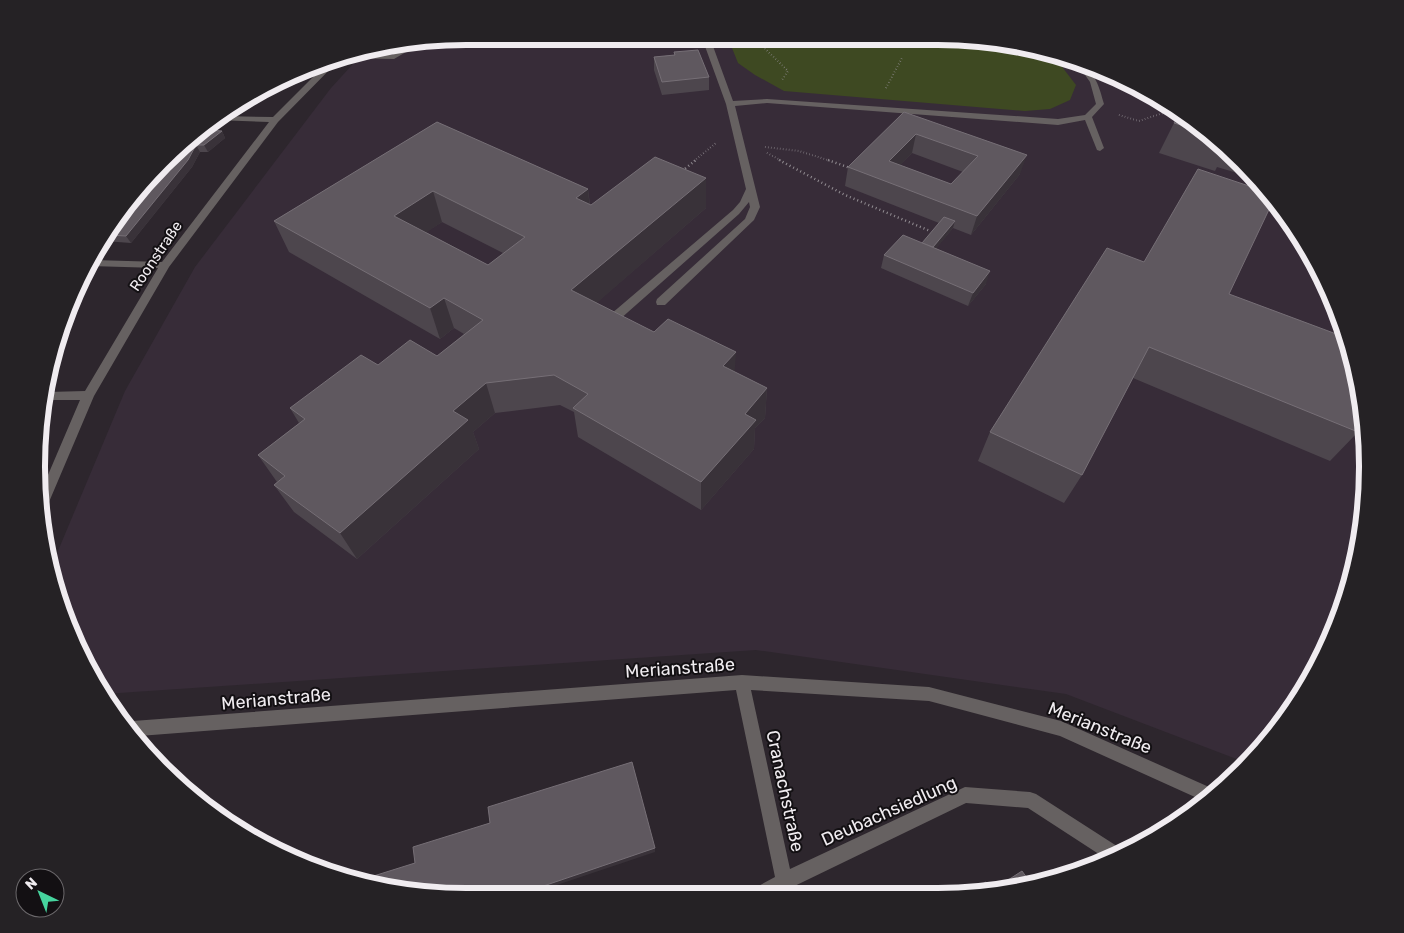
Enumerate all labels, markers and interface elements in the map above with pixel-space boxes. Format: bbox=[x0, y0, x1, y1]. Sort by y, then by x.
street label: Roonstraße bbox=[126, 218, 186, 294]
street label: Merianstraße bbox=[624, 653, 736, 683]
street label: Merianstraße bbox=[220, 683, 332, 715]
street label: Merianstraße bbox=[1045, 697, 1155, 759]
street label: Cranachstraße bbox=[761, 728, 809, 854]
street label: Deubachsiedlung bbox=[818, 771, 960, 851]
north arrow bbox=[15, 868, 65, 918]
text: N bbox=[22, 874, 41, 894]

